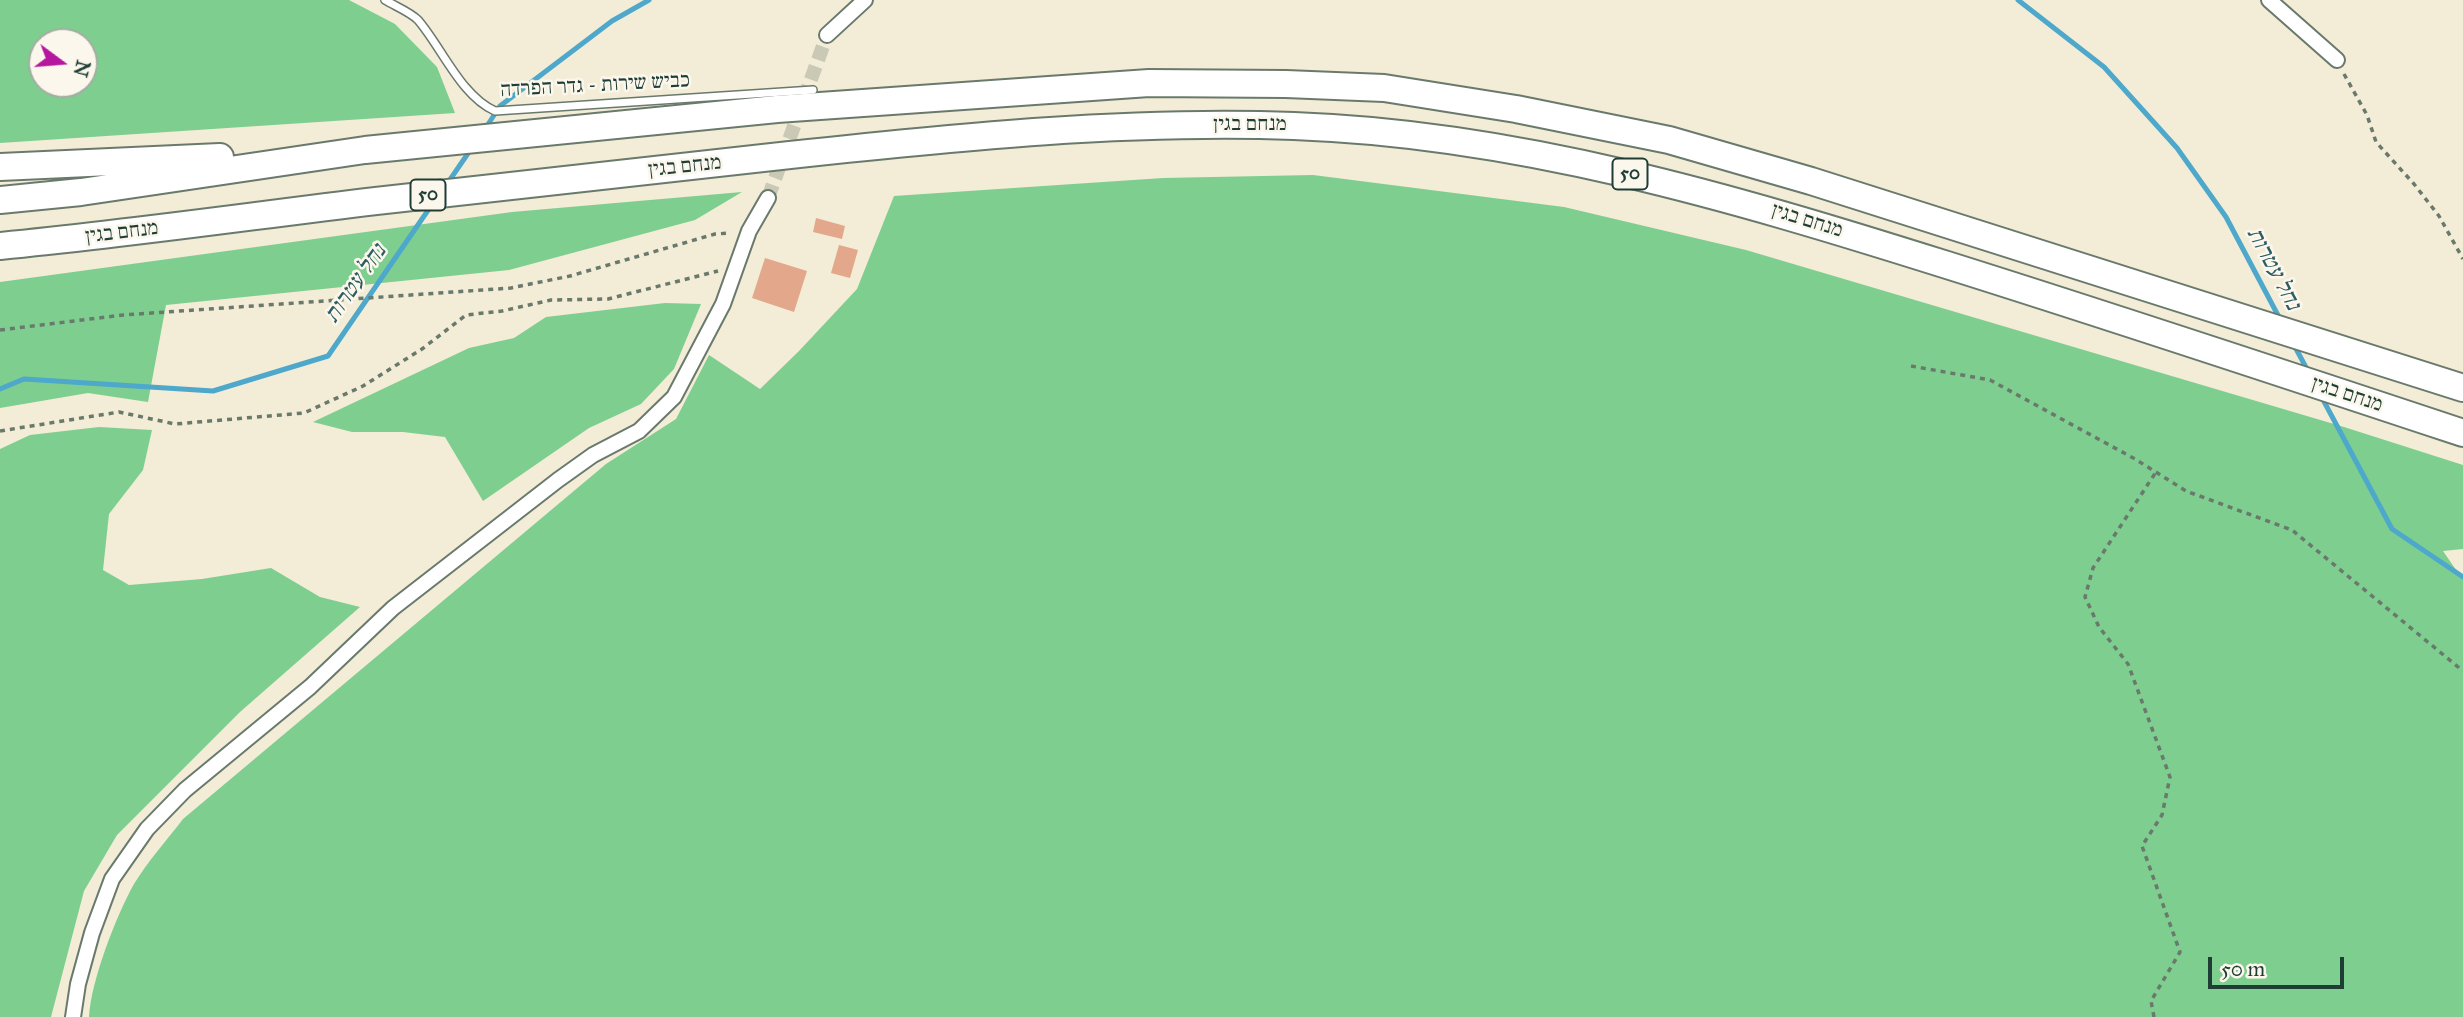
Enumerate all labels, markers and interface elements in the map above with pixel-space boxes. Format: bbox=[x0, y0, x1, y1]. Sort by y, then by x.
north arrow bbox=[28, 28, 98, 98]
text: N bbox=[68, 57, 95, 79]
street label: כביש שירות - גדר הפרדה bbox=[499, 68, 691, 104]
street label: מנחם בגין bbox=[1213, 112, 1287, 138]
street label: מנחם בגין bbox=[647, 151, 723, 183]
road number: 50 bbox=[1612, 158, 1648, 190]
road number: 50 bbox=[410, 180, 446, 210]
street label: מנחם בגין bbox=[1768, 198, 1846, 244]
street label: מנחם בגין bbox=[84, 216, 160, 250]
water label: נחל עטרות bbox=[2240, 223, 2306, 315]
water label: נחל עטרות bbox=[319, 239, 393, 329]
street label: מנחם בגין bbox=[2308, 372, 2386, 418]
scale bar bbox=[2211, 944, 2348, 988]
text: 50 m bbox=[2221, 956, 2265, 982]

